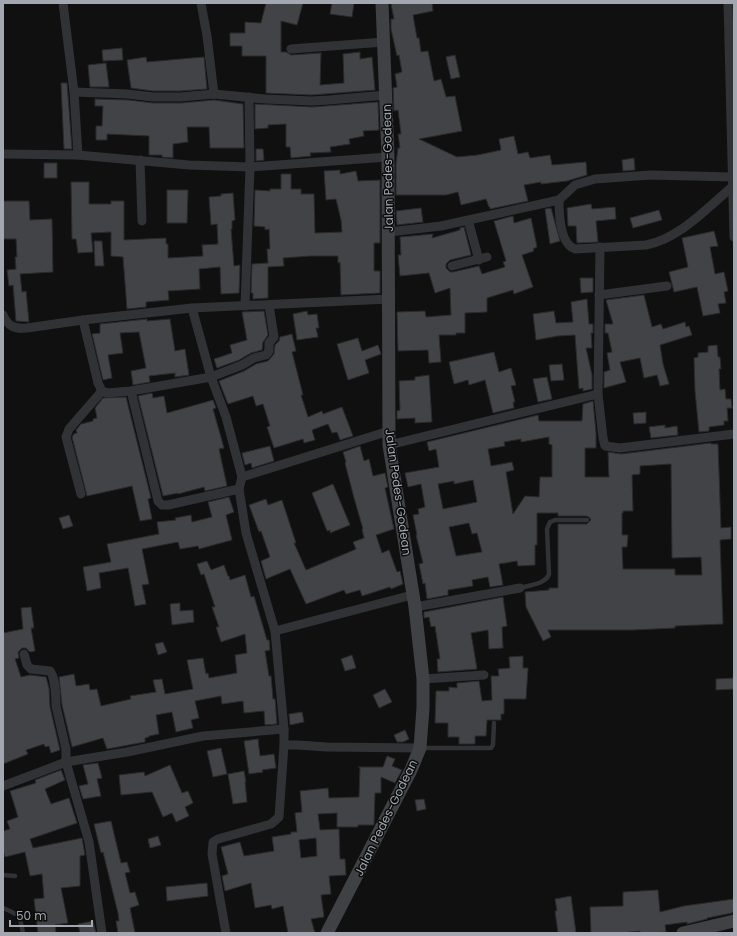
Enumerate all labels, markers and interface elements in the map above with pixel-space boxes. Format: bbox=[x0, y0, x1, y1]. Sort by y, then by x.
street label: Jalan Pedes-Godean bbox=[378, 104, 397, 232]
street label: Jalan Pedes-Godean bbox=[381, 428, 416, 556]
street label: Jalan Pedes-Godean bbox=[350, 757, 421, 879]
scale bar bbox=[10, 902, 92, 928]
text: 50 m bbox=[16, 907, 47, 924]

